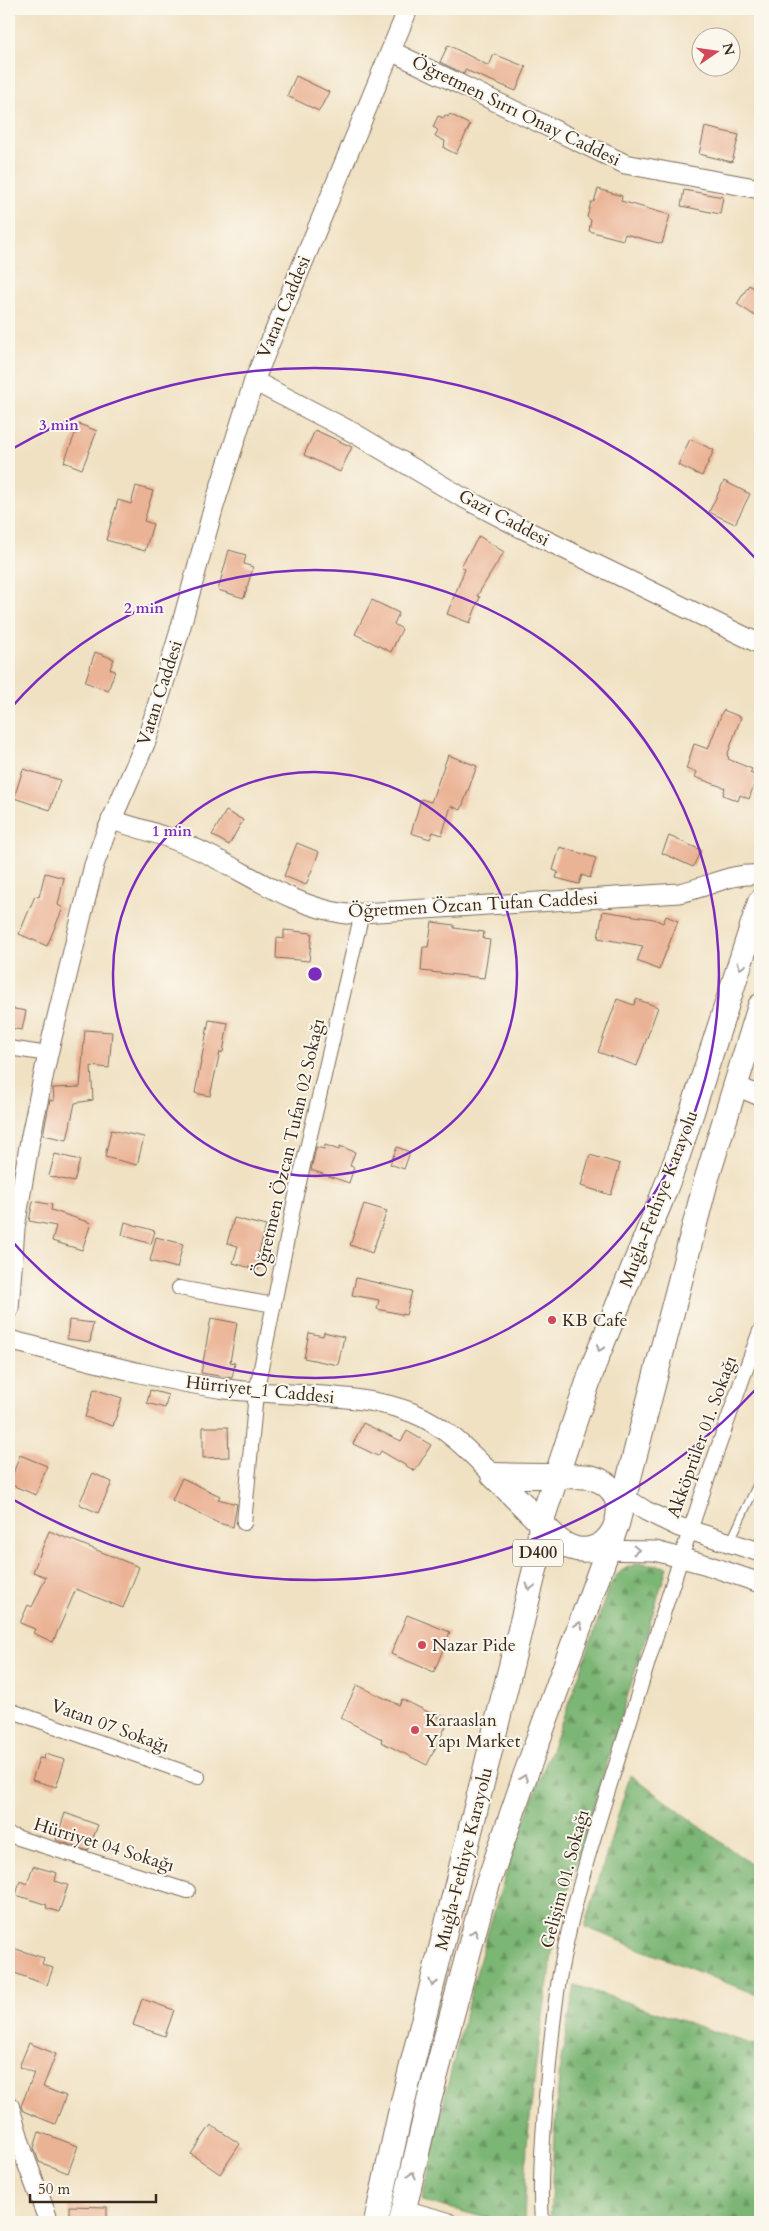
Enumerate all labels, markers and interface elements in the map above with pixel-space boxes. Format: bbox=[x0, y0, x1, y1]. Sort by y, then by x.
north arrow bbox=[692, 28, 742, 78]
text: N bbox=[718, 41, 739, 57]
street label: Öğretmen Sırrı Onay Caddesi bbox=[407, 49, 625, 173]
street label: Vatan Caddesi bbox=[251, 252, 317, 362]
text: 3 min bbox=[39, 415, 79, 435]
street label: Gazi Caddesi bbox=[454, 484, 554, 552]
text: 2 min bbox=[124, 598, 164, 618]
street label: Vatan Caddesi bbox=[131, 637, 189, 749]
text: 1 min bbox=[152, 821, 192, 841]
street label: Öğretmen Özcan Tufan Caddesi bbox=[347, 886, 599, 924]
one-way arrow bbox=[736, 961, 746, 969]
centre of rings bbox=[306, 965, 324, 983]
street label: Öğretmen Özcan Tufan 02 Sokağı bbox=[247, 1016, 331, 1280]
street label: Muğla-Fethiye Karayolu bbox=[614, 1107, 704, 1291]
place label: KB Cafe bbox=[562, 1308, 628, 1333]
marker: KB Cafe bbox=[546, 1314, 558, 1326]
one-way arrow bbox=[596, 1343, 607, 1352]
street label: Akköprüler 01. Sokağı bbox=[661, 1352, 743, 1522]
street label: Hürriyet_1 Caddesi bbox=[184, 1370, 336, 1410]
road number: D400 bbox=[513, 1540, 563, 1566]
one-way arrow bbox=[632, 1545, 640, 1556]
one-way arrow bbox=[525, 1583, 536, 1592]
one-way arrow bbox=[573, 1622, 583, 1630]
place label: Nazar Pide bbox=[432, 1633, 516, 1658]
marker: Nazar Pide bbox=[416, 1639, 428, 1651]
street label: Vatan 07 Sokağı bbox=[47, 1693, 173, 1759]
place label: Karaaslan Yapı Market bbox=[425, 1708, 521, 1754]
marker: Karaaslan Yapı Market bbox=[409, 1724, 421, 1736]
street label: Muğla-Fethiye Karayolu bbox=[429, 1765, 499, 1953]
one-way arrow bbox=[518, 1774, 528, 1783]
street label: Gelişim 01. Sokağı bbox=[535, 1807, 595, 1951]
street label: Hürriyet 04 Sokağı bbox=[31, 1812, 177, 1878]
one-way arrow bbox=[468, 1928, 479, 1937]
one-way arrow bbox=[428, 1978, 439, 1987]
one-way arrow bbox=[406, 2170, 417, 2179]
scale bar bbox=[30, 2171, 156, 2203]
text: 50 m bbox=[38, 2179, 70, 2199]

